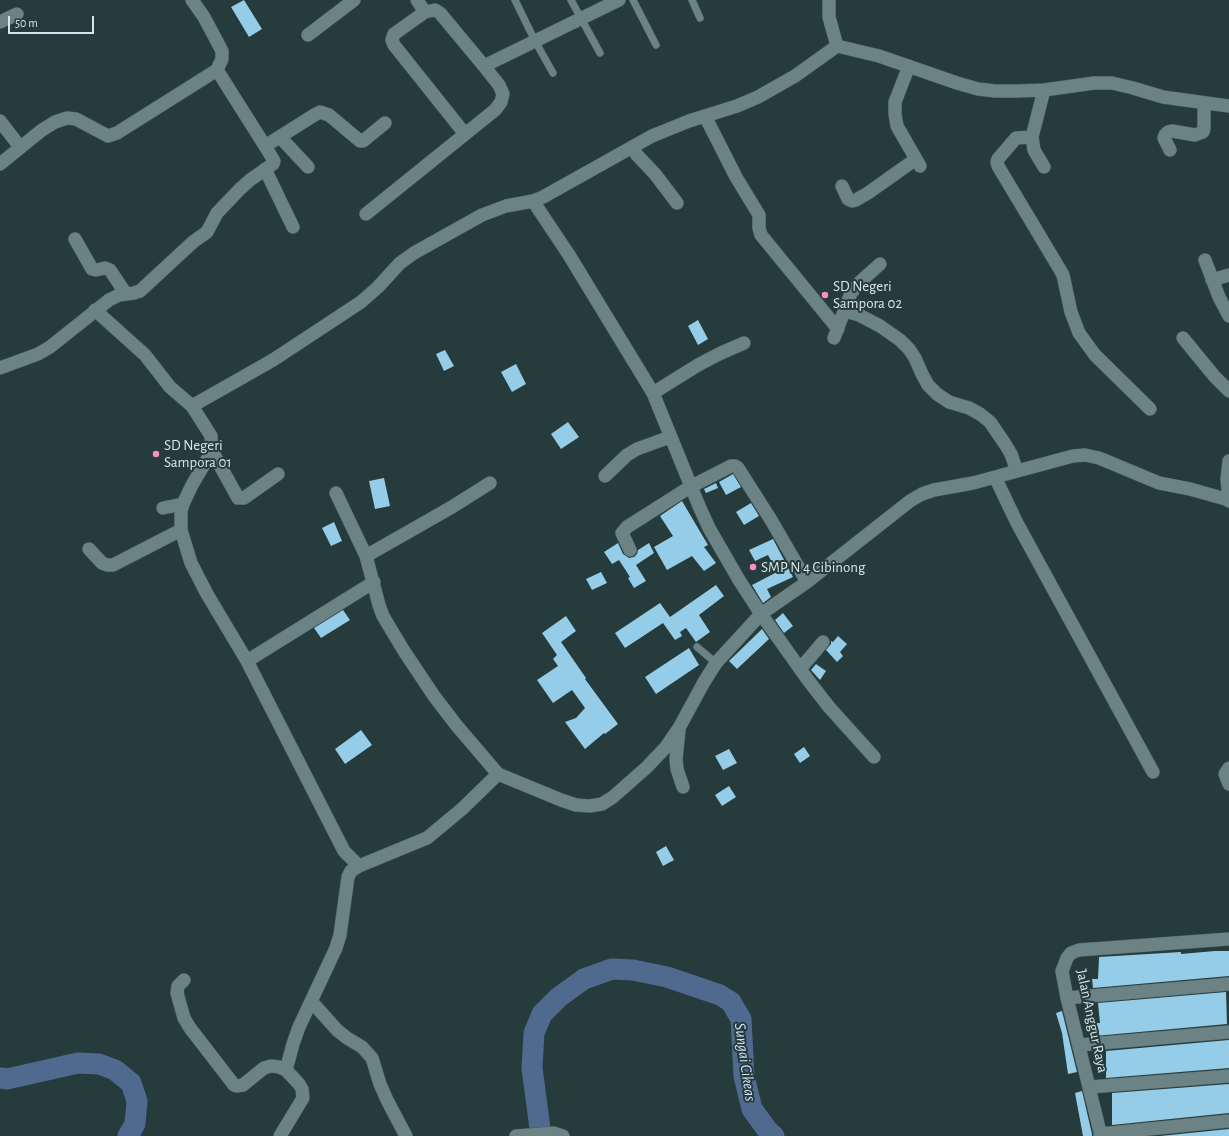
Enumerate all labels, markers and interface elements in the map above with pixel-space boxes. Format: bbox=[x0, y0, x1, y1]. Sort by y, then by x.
scale bar bbox=[10, 8, 96, 34]
text: 50 m bbox=[15, 17, 38, 29]
place label: SD Negeri Sampora 02 bbox=[833, 277, 902, 312]
marker: SD Negeri Sampora 02 bbox=[820, 290, 830, 300]
place label: SD Negeri Sampora 01 bbox=[164, 436, 232, 471]
marker: SD Negeri Sampora 01 bbox=[151, 449, 161, 459]
place label: SMP N 4 Cibinong bbox=[761, 558, 865, 576]
marker: SMP N 4 Cibinong bbox=[748, 562, 758, 572]
street label: Jalan Anggur Raya bbox=[1072, 968, 1112, 1074]
water label: Sungai Cikeas bbox=[730, 1022, 760, 1102]

